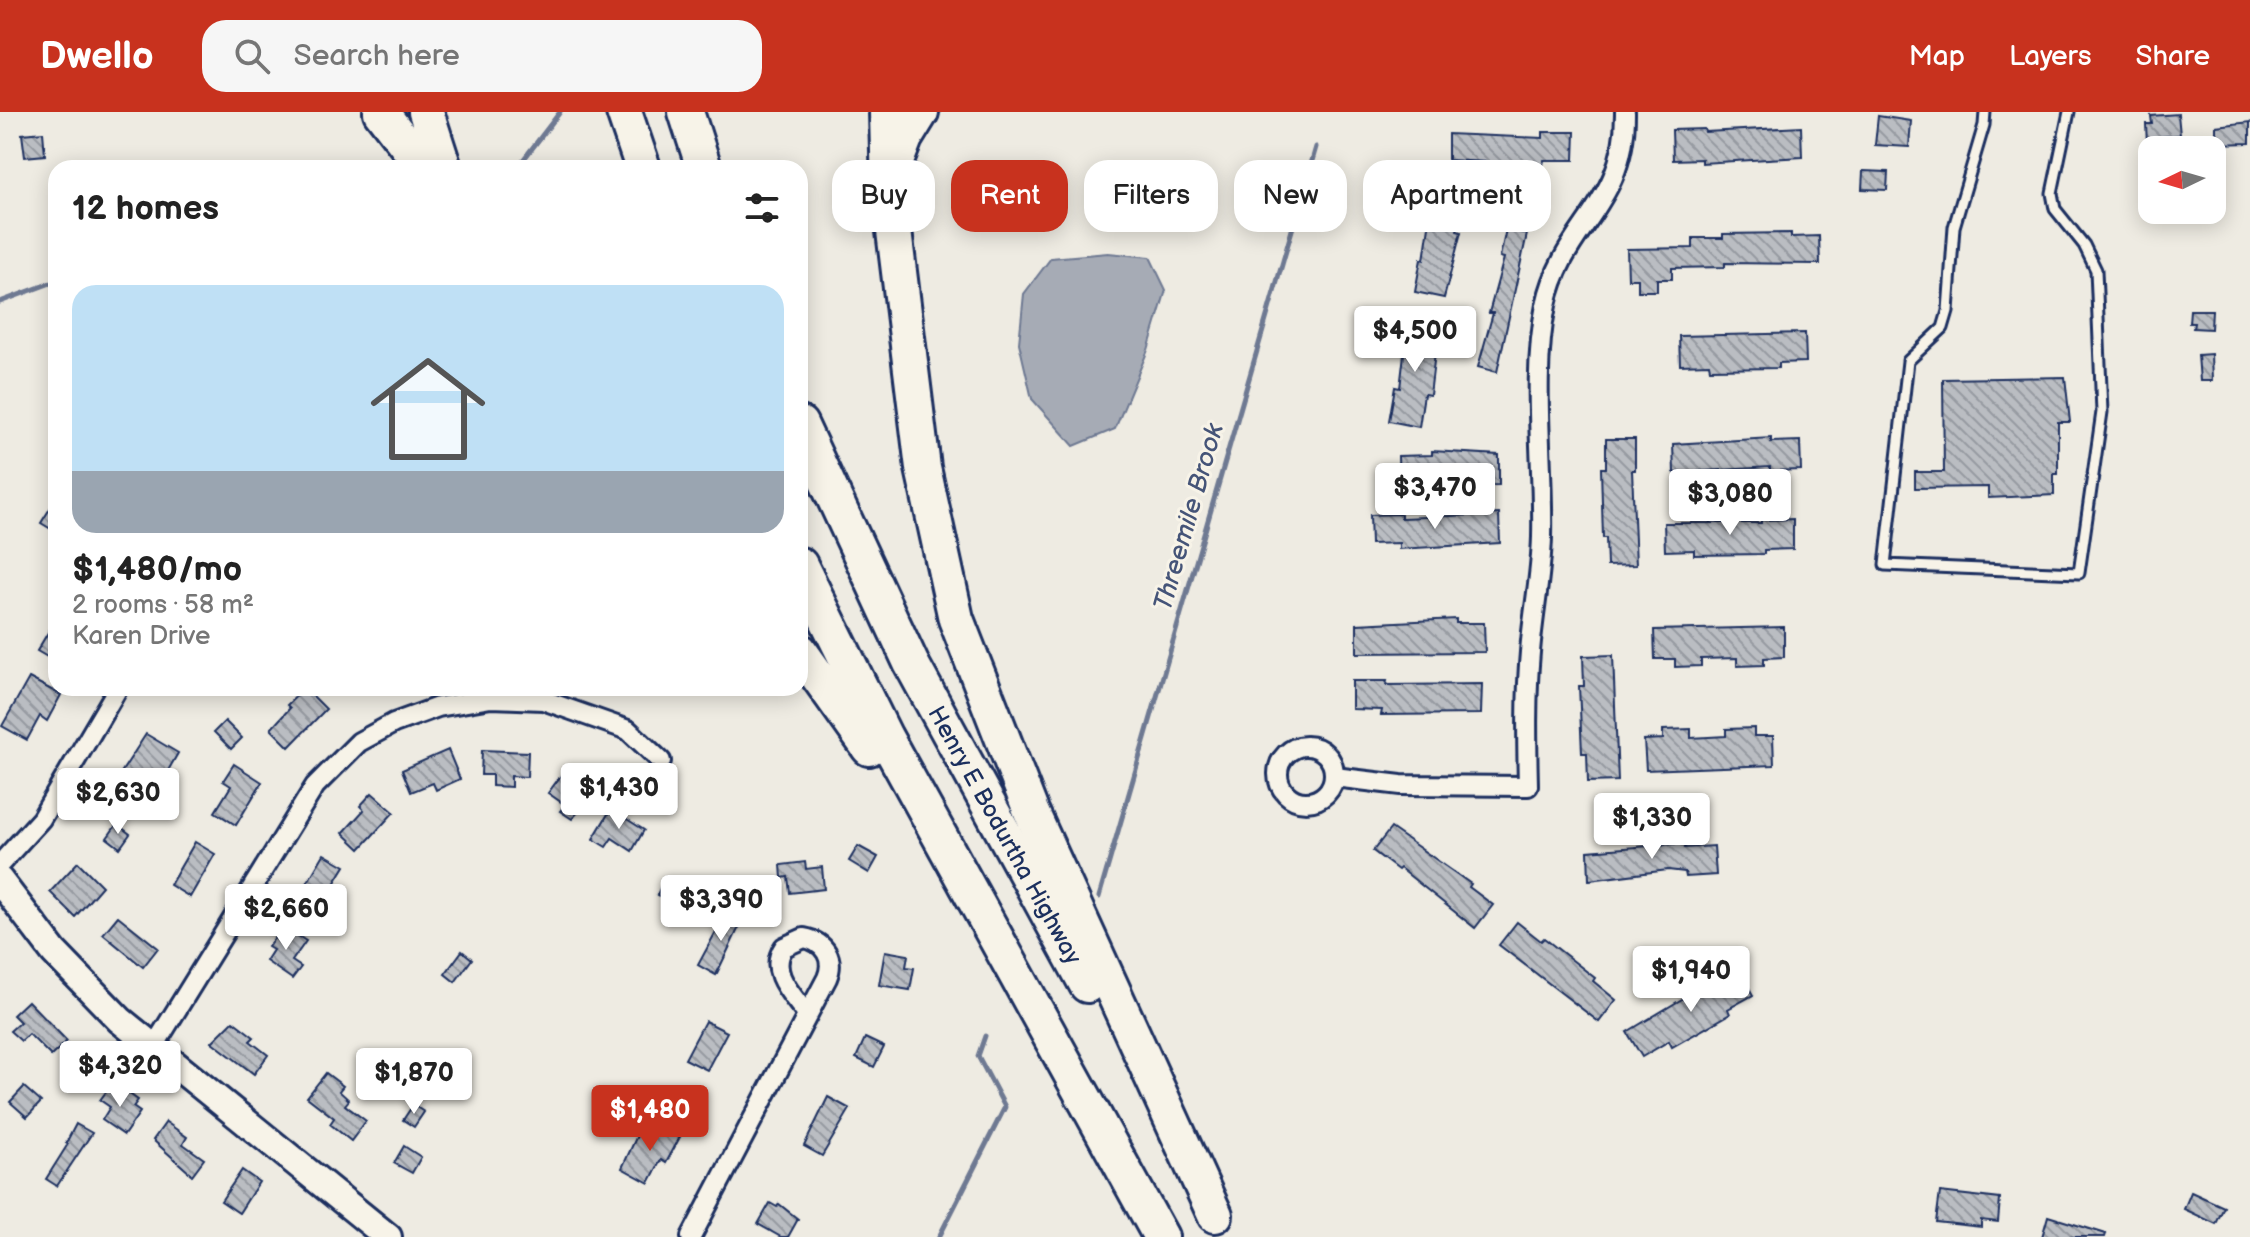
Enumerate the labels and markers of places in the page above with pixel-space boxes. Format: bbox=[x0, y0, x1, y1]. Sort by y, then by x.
pin: $4,500 bbox=[1350, 306, 1480, 374]
pin: $3,470 bbox=[1370, 463, 1500, 531]
pin: $3,080 bbox=[1665, 469, 1795, 537]
pin: $1,430 bbox=[554, 763, 684, 831]
pin: $2,630 bbox=[53, 768, 183, 836]
pin: $1,330 bbox=[1587, 793, 1717, 861]
pin: $3,390 bbox=[656, 875, 786, 943]
pin: $2,660 bbox=[221, 884, 351, 952]
pin: $1,940 bbox=[1626, 946, 1756, 1014]
pin: $4,320 bbox=[55, 1041, 185, 1109]
pin: $1,870 bbox=[349, 1048, 479, 1116]
pin: $1,480 bbox=[585, 1085, 715, 1153]

